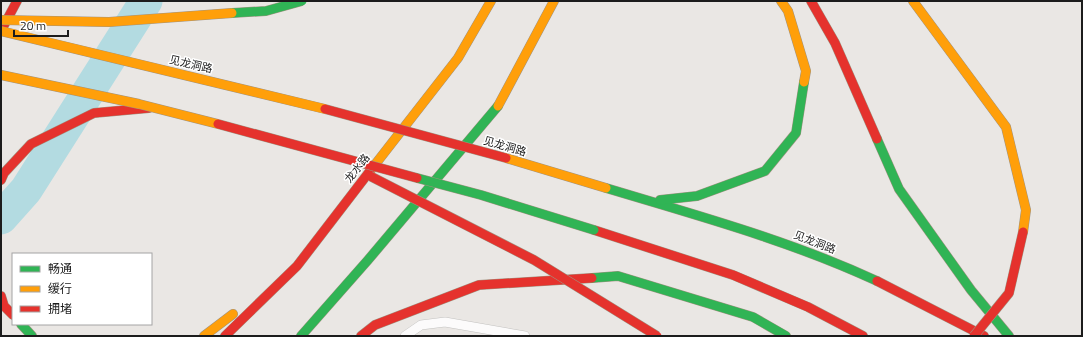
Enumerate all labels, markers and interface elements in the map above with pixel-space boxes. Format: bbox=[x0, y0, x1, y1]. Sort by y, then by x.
scale bar bbox=[14, 12, 68, 38]
text: 20 m bbox=[20, 16, 46, 35]
street label: 见龙洞路 bbox=[168, 51, 214, 77]
street label: 见龙洞路 bbox=[482, 132, 528, 160]
street label: 龙水路 bbox=[341, 150, 373, 186]
street label: 见龙洞路 bbox=[792, 227, 838, 257]
legend bbox=[12, 253, 152, 325]
text: 畅通 bbox=[48, 259, 72, 278]
text: 缓行 bbox=[48, 279, 72, 298]
text: 拥堵 bbox=[48, 299, 72, 318]

